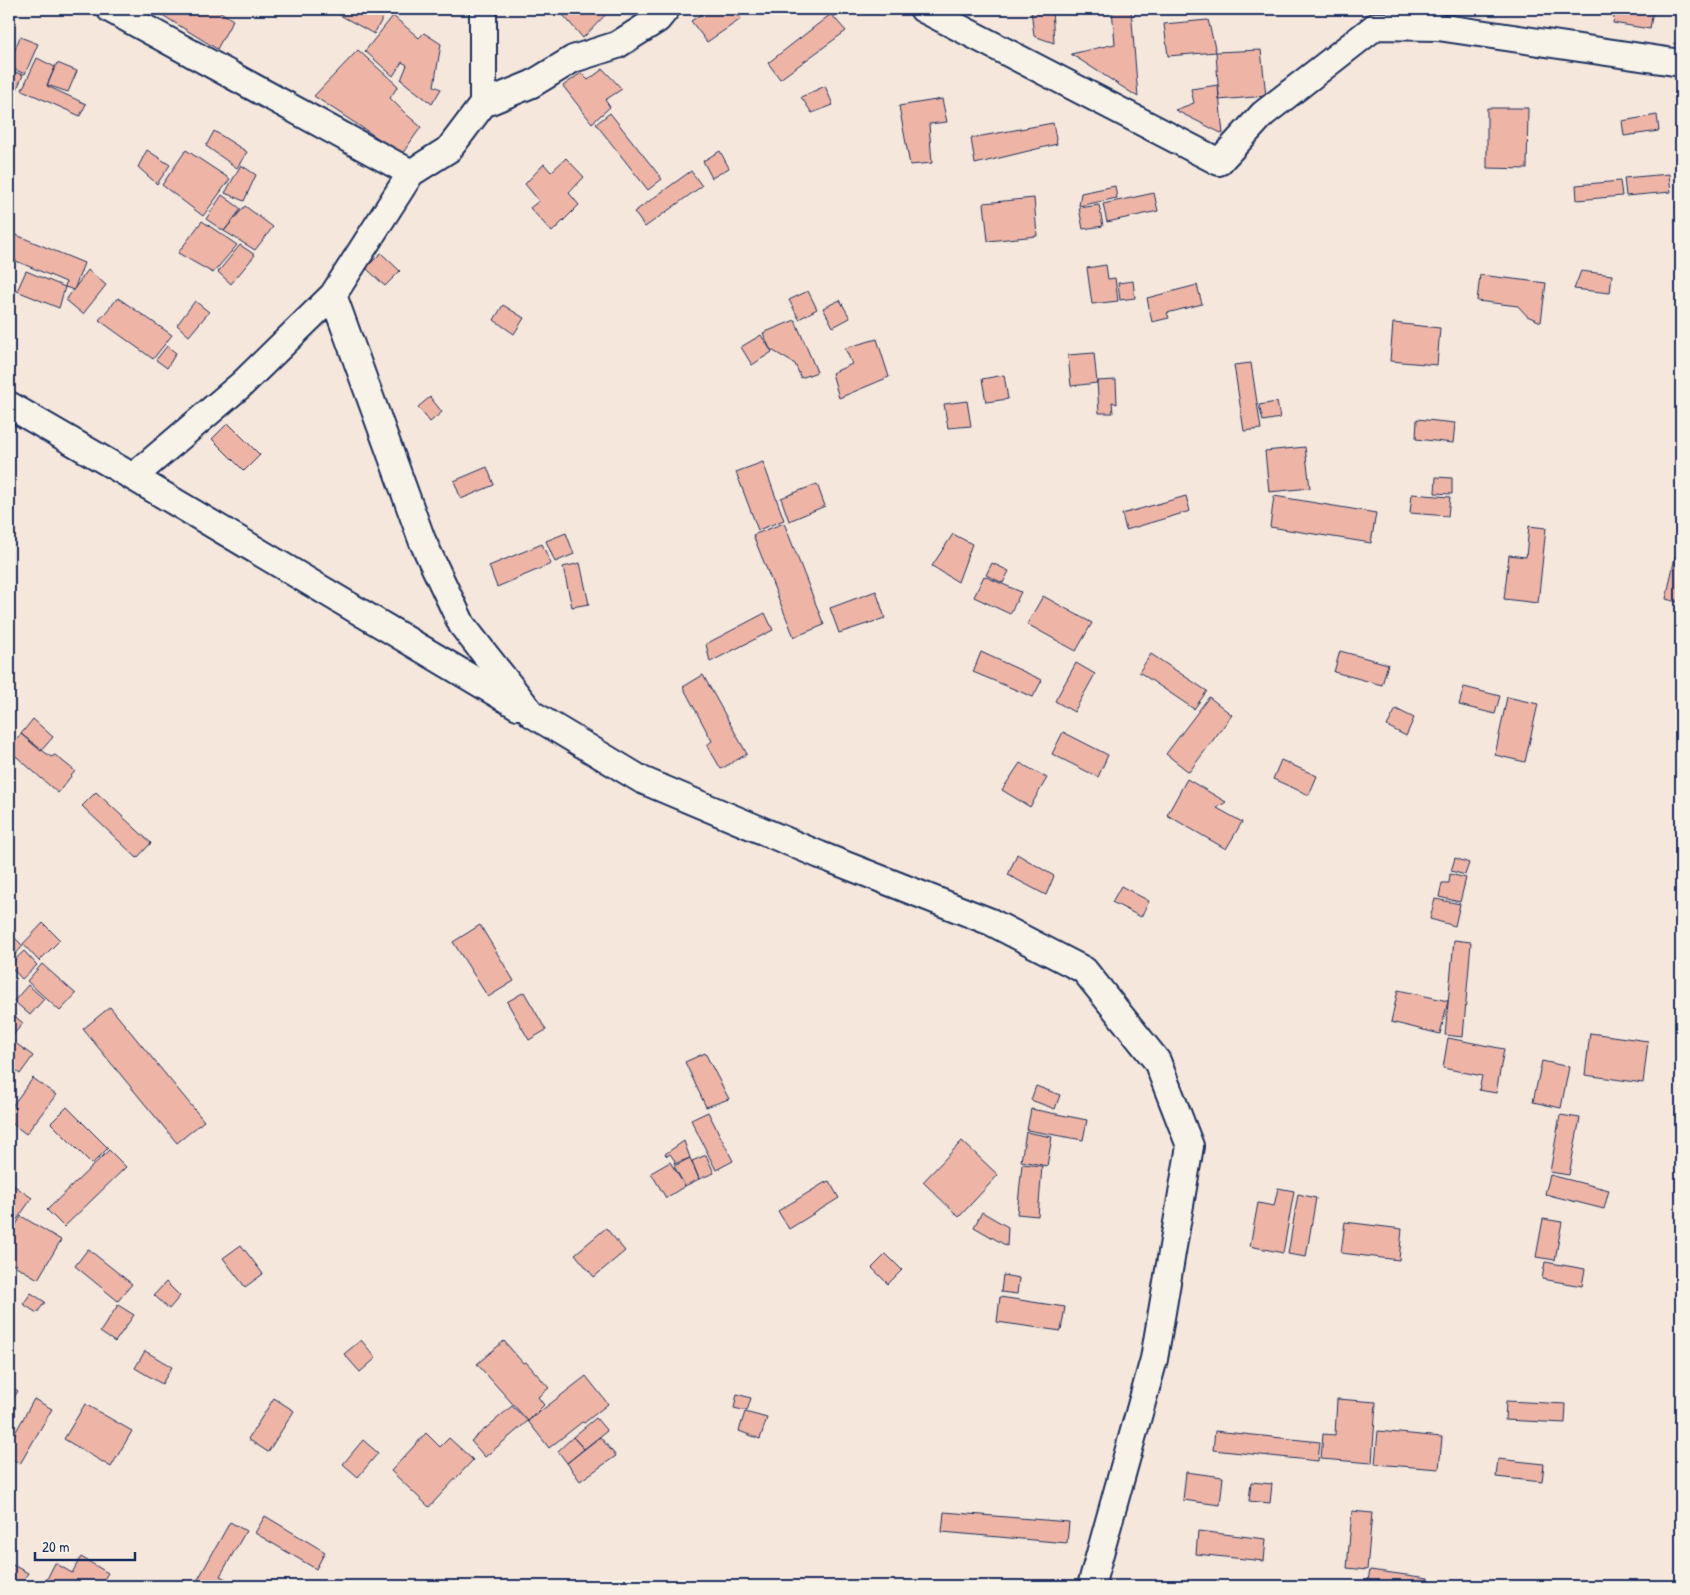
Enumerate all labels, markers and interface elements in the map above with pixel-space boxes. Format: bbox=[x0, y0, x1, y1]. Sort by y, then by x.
scale bar bbox=[35, 1530, 135, 1562]
text: 20 m bbox=[42, 1536, 69, 1557]

